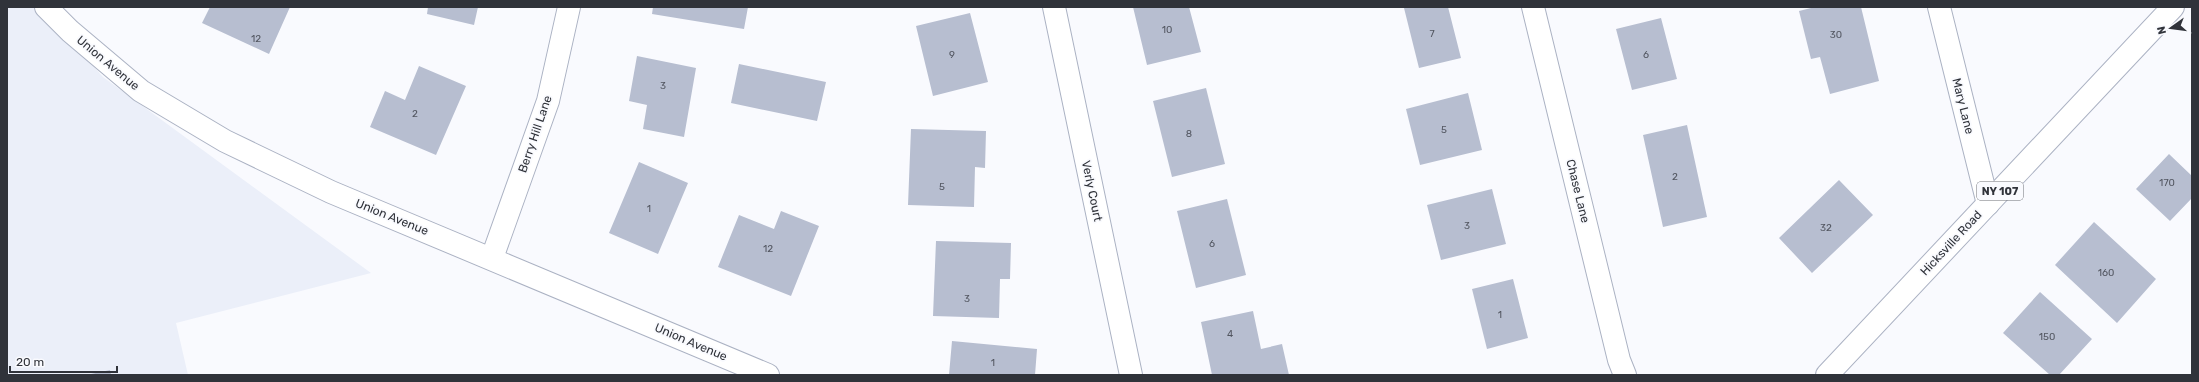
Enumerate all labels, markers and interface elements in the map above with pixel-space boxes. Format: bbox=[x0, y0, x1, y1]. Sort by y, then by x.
north arrow bbox=[2151, 8, 2191, 48]
house number: 10 bbox=[1162, 24, 1172, 36]
text: N bbox=[2154, 25, 2169, 36]
house number: 7 bbox=[1429, 28, 1435, 40]
house number: 30 bbox=[1830, 29, 1842, 41]
street label: Union Avenue bbox=[74, 33, 142, 93]
house number: 12 bbox=[251, 33, 261, 45]
house number: 9 bbox=[949, 49, 955, 61]
house number: 6 bbox=[1643, 49, 1649, 61]
street label: Mary Lane bbox=[1949, 76, 1977, 136]
house number: 3 bbox=[660, 80, 666, 92]
street label: Berry Hill Lane bbox=[515, 93, 555, 174]
house number: 2 bbox=[412, 108, 418, 120]
house number: 5 bbox=[1441, 124, 1447, 136]
house number: 8 bbox=[1186, 128, 1192, 140]
street label: Chase Lane bbox=[1563, 158, 1593, 225]
street label: Verly Court bbox=[1079, 159, 1105, 223]
house number: 2 bbox=[1672, 171, 1678, 183]
house number: 170 bbox=[2159, 177, 2175, 189]
house number: 5 bbox=[939, 181, 945, 193]
road number: NY 107 bbox=[1977, 182, 2023, 200]
street label: Union Avenue bbox=[353, 196, 431, 238]
house number: 1 bbox=[647, 203, 651, 215]
street label: Hicksville Road bbox=[1917, 208, 1985, 278]
house number: 3 bbox=[1464, 220, 1470, 232]
house number: 32 bbox=[1820, 222, 1832, 234]
house number: 6 bbox=[1209, 238, 1215, 250]
house number: 12 bbox=[763, 243, 773, 255]
house number: 160 bbox=[2098, 267, 2114, 279]
house number: 3 bbox=[964, 293, 970, 305]
house number: 1 bbox=[1498, 309, 1502, 321]
street label: Union Avenue bbox=[653, 320, 730, 364]
house number: 4 bbox=[1227, 328, 1233, 340]
house number: 150 bbox=[2039, 331, 2055, 343]
scale bar bbox=[10, 348, 117, 374]
text: 20 m bbox=[16, 355, 44, 369]
house number: 1 bbox=[991, 357, 995, 369]

